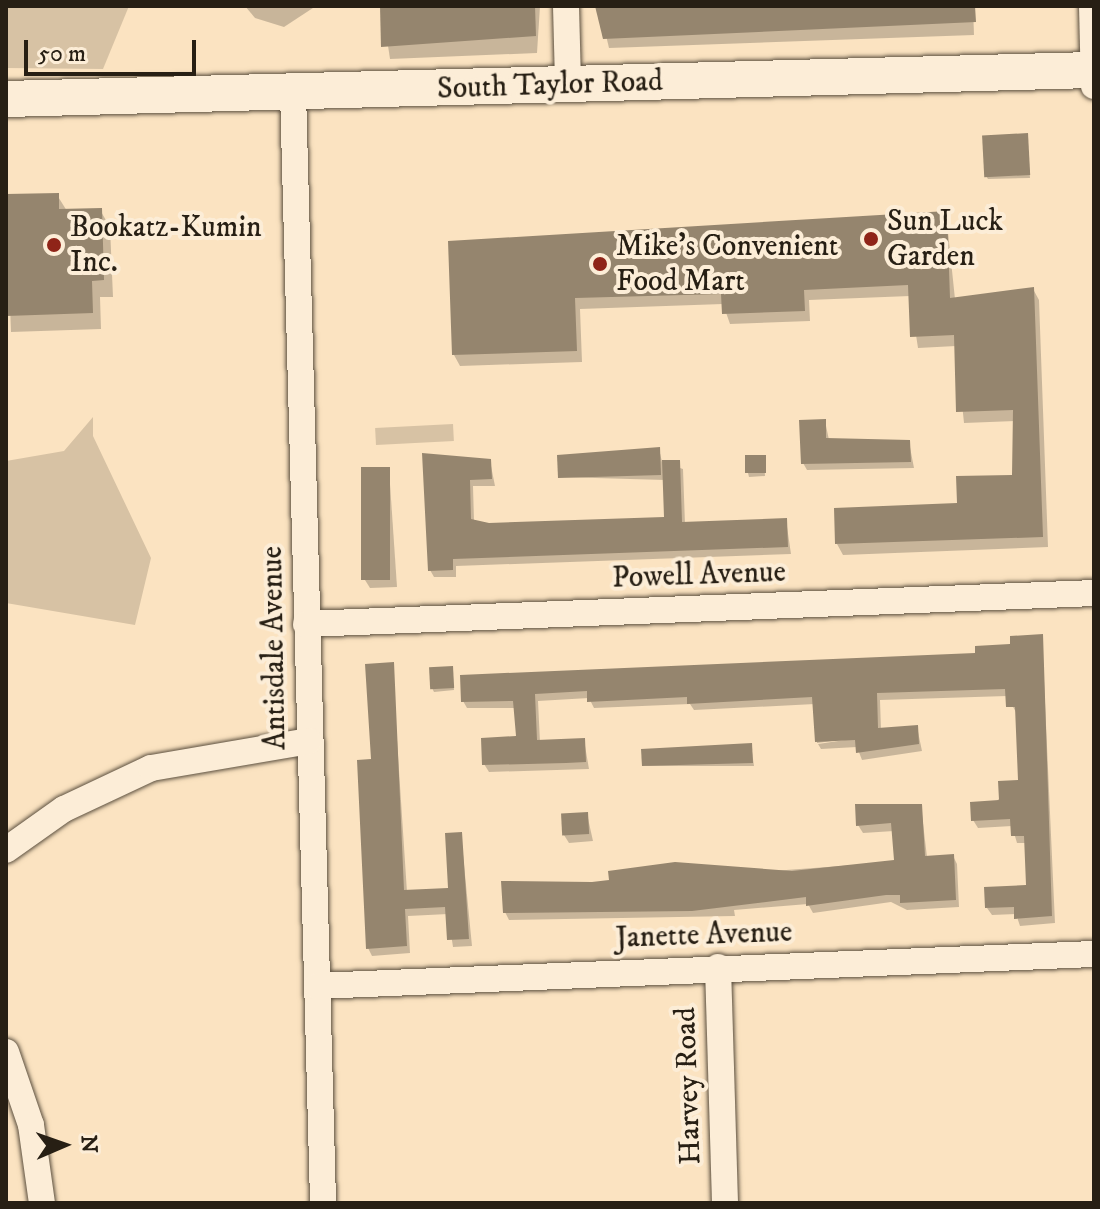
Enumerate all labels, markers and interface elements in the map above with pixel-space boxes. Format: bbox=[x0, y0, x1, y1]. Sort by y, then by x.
scale bar bbox=[28, 24, 200, 74]
text: 50 m bbox=[38, 39, 86, 69]
street label: South Taylor Road bbox=[436, 64, 664, 108]
place label: Sun Luck Garden bbox=[887, 204, 1003, 274]
place label: Bookatz-Kumin Inc. bbox=[70, 210, 262, 280]
place label: Mike's Convenient Food Mart bbox=[616, 229, 838, 300]
marker: Sun Luck Garden bbox=[862, 230, 880, 248]
marker: Bookatz-Kumin Inc. bbox=[45, 236, 63, 254]
marker: Mike's Convenient Food Mart bbox=[591, 255, 609, 273]
street label: Antisdale Avenue bbox=[255, 546, 295, 750]
street label: Powell Avenue bbox=[611, 555, 787, 597]
street label: Janette Avenue bbox=[615, 915, 793, 957]
street label: Harvey Road bbox=[668, 1006, 710, 1166]
north arrow bbox=[24, 1105, 104, 1185]
text: N bbox=[75, 1135, 102, 1154]

